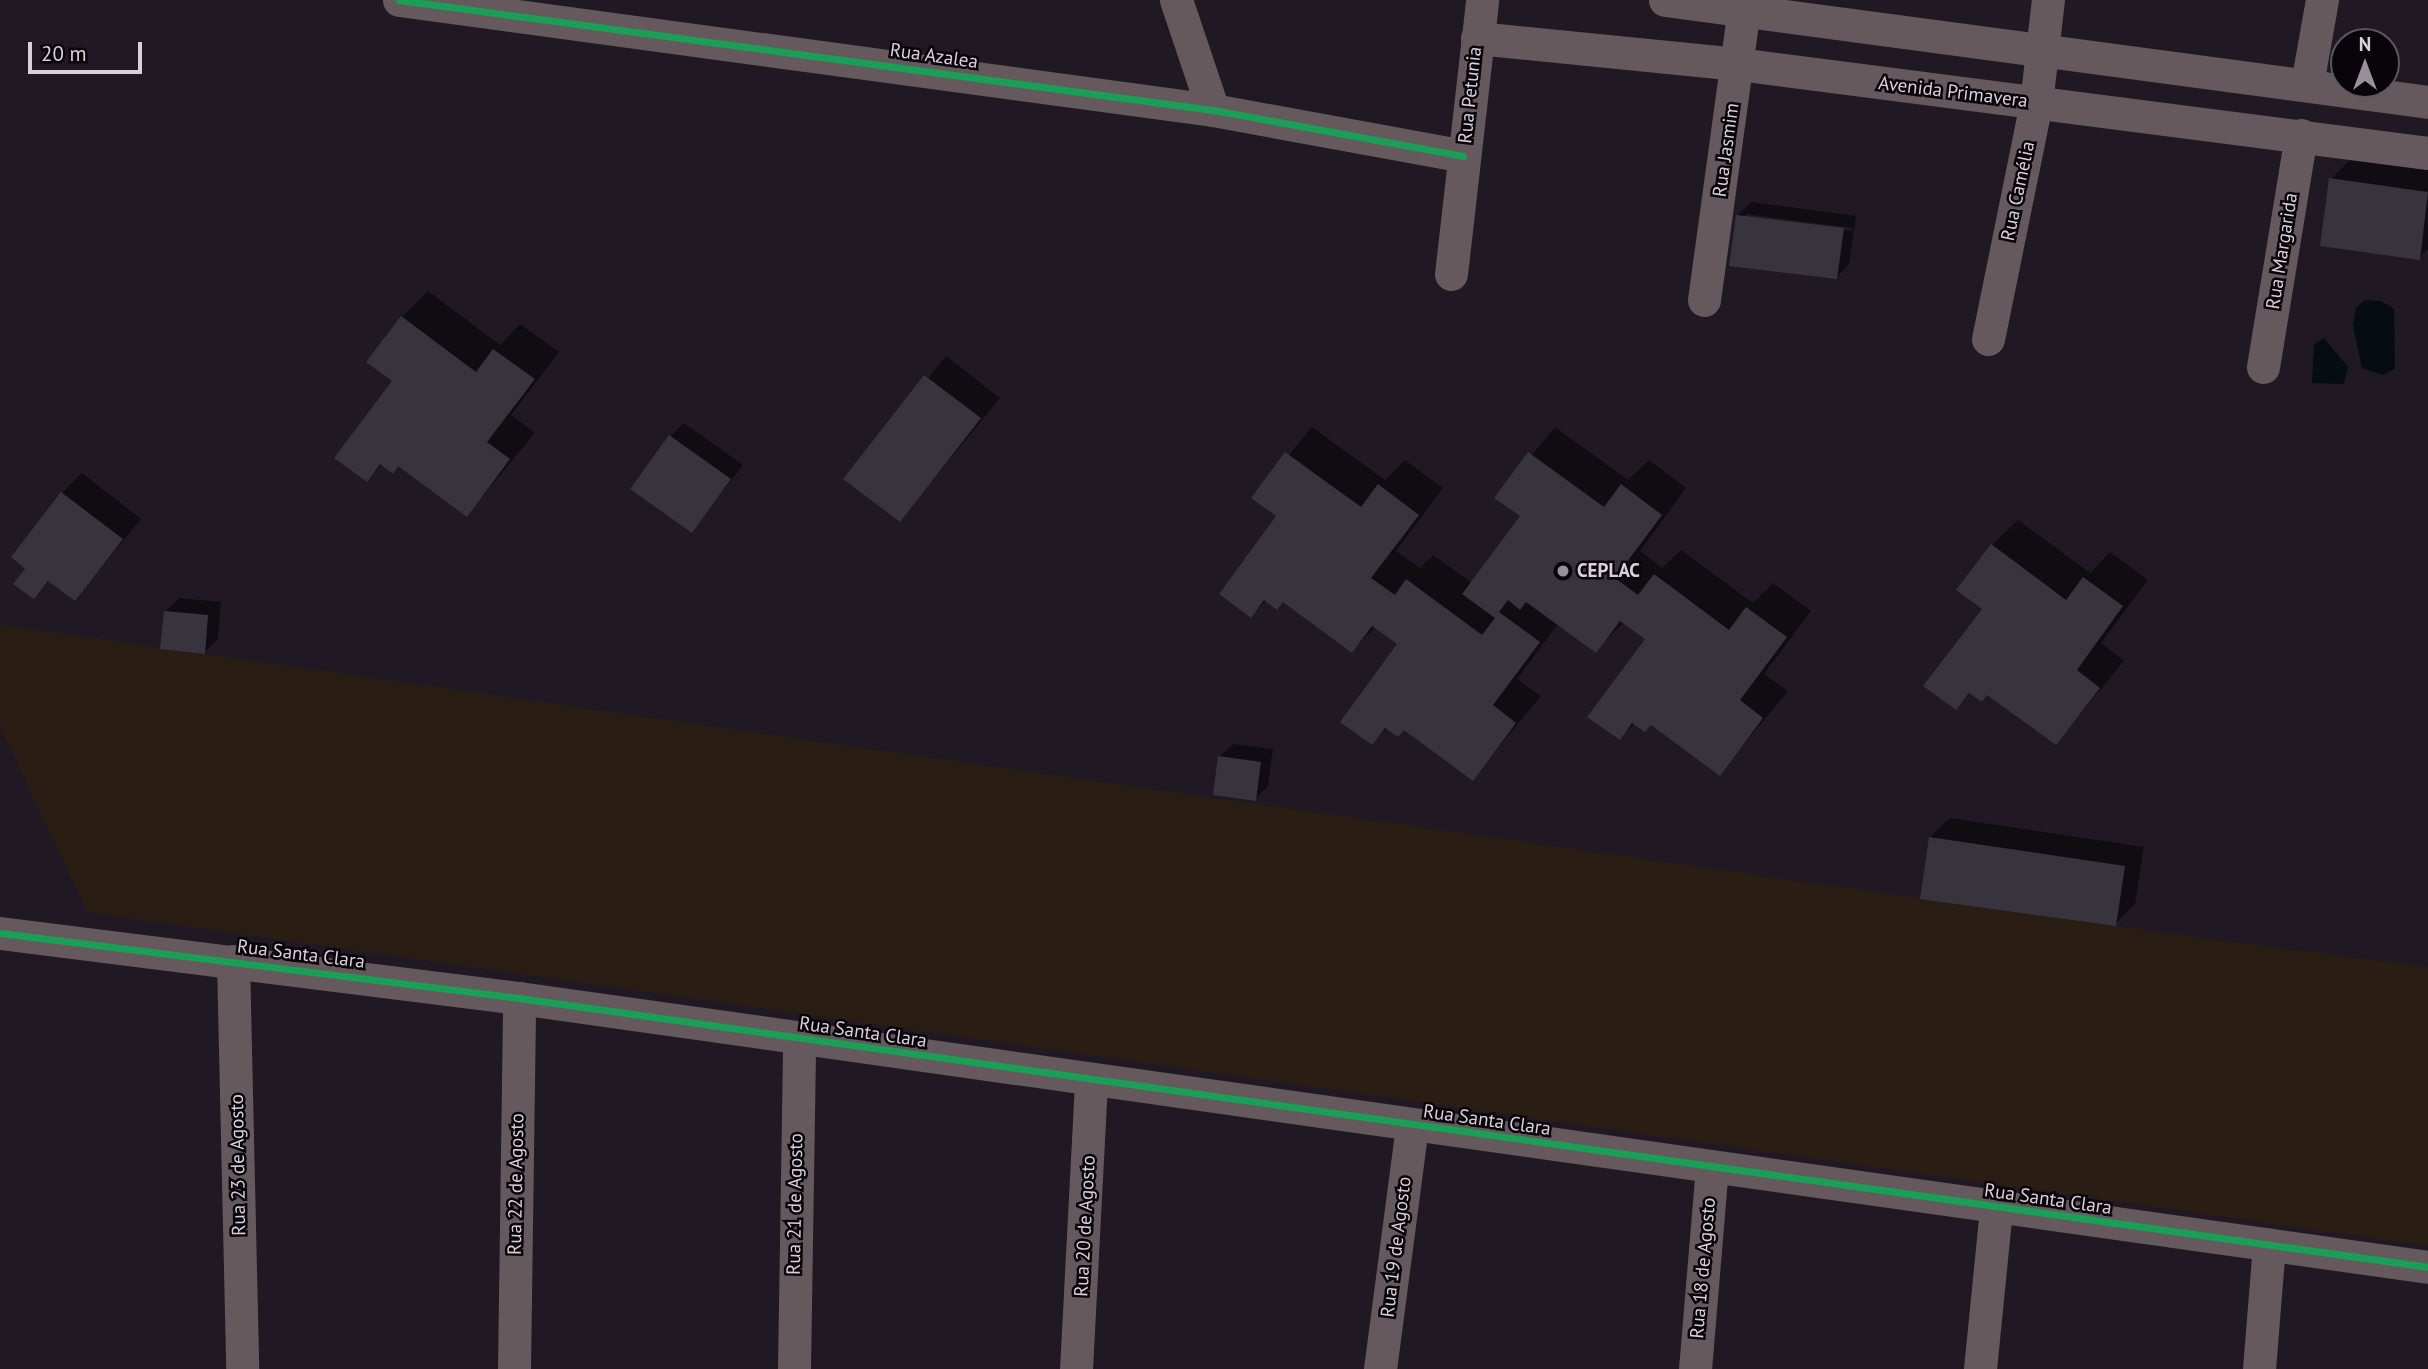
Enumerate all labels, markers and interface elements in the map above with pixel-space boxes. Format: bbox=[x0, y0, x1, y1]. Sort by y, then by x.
scale bar bbox=[32, 28, 145, 72]
north arrow bbox=[2330, 28, 2400, 98]
text: N bbox=[2359, 32, 2371, 56]
street label: Rua Azalea bbox=[888, 39, 980, 73]
text: 20 m bbox=[41, 40, 87, 67]
street label: Rua Petunia bbox=[1454, 46, 1486, 144]
street label: Avenida Primavera bbox=[1877, 72, 2029, 112]
street label: Rua Jasmim bbox=[1708, 101, 1744, 199]
street label: Rua Camélia bbox=[1996, 139, 2040, 243]
street label: Rua Margarida bbox=[2262, 191, 2302, 311]
place label: CEPLAC bbox=[1577, 560, 1640, 582]
marker: CEPLAC bbox=[1555, 563, 1571, 579]
street label: Rua Santa Clara bbox=[236, 935, 366, 973]
street label: Rua Santa Clara bbox=[798, 1012, 928, 1052]
street label: Rua 23 de Agosto bbox=[225, 1094, 251, 1236]
street label: Rua Santa Clara bbox=[1422, 1100, 1552, 1140]
street label: Rua 22 de Agosto bbox=[503, 1113, 529, 1255]
street label: Rua 21 de Agosto bbox=[782, 1133, 808, 1275]
street label: Rua 20 de Agosto bbox=[1070, 1154, 1100, 1298]
street label: Rua 19 de Agosto bbox=[1376, 1175, 1416, 1319]
street label: Rua Santa Clara bbox=[1983, 1179, 2113, 1219]
street label: Rua 18 de Agosto bbox=[1685, 1196, 1721, 1340]

